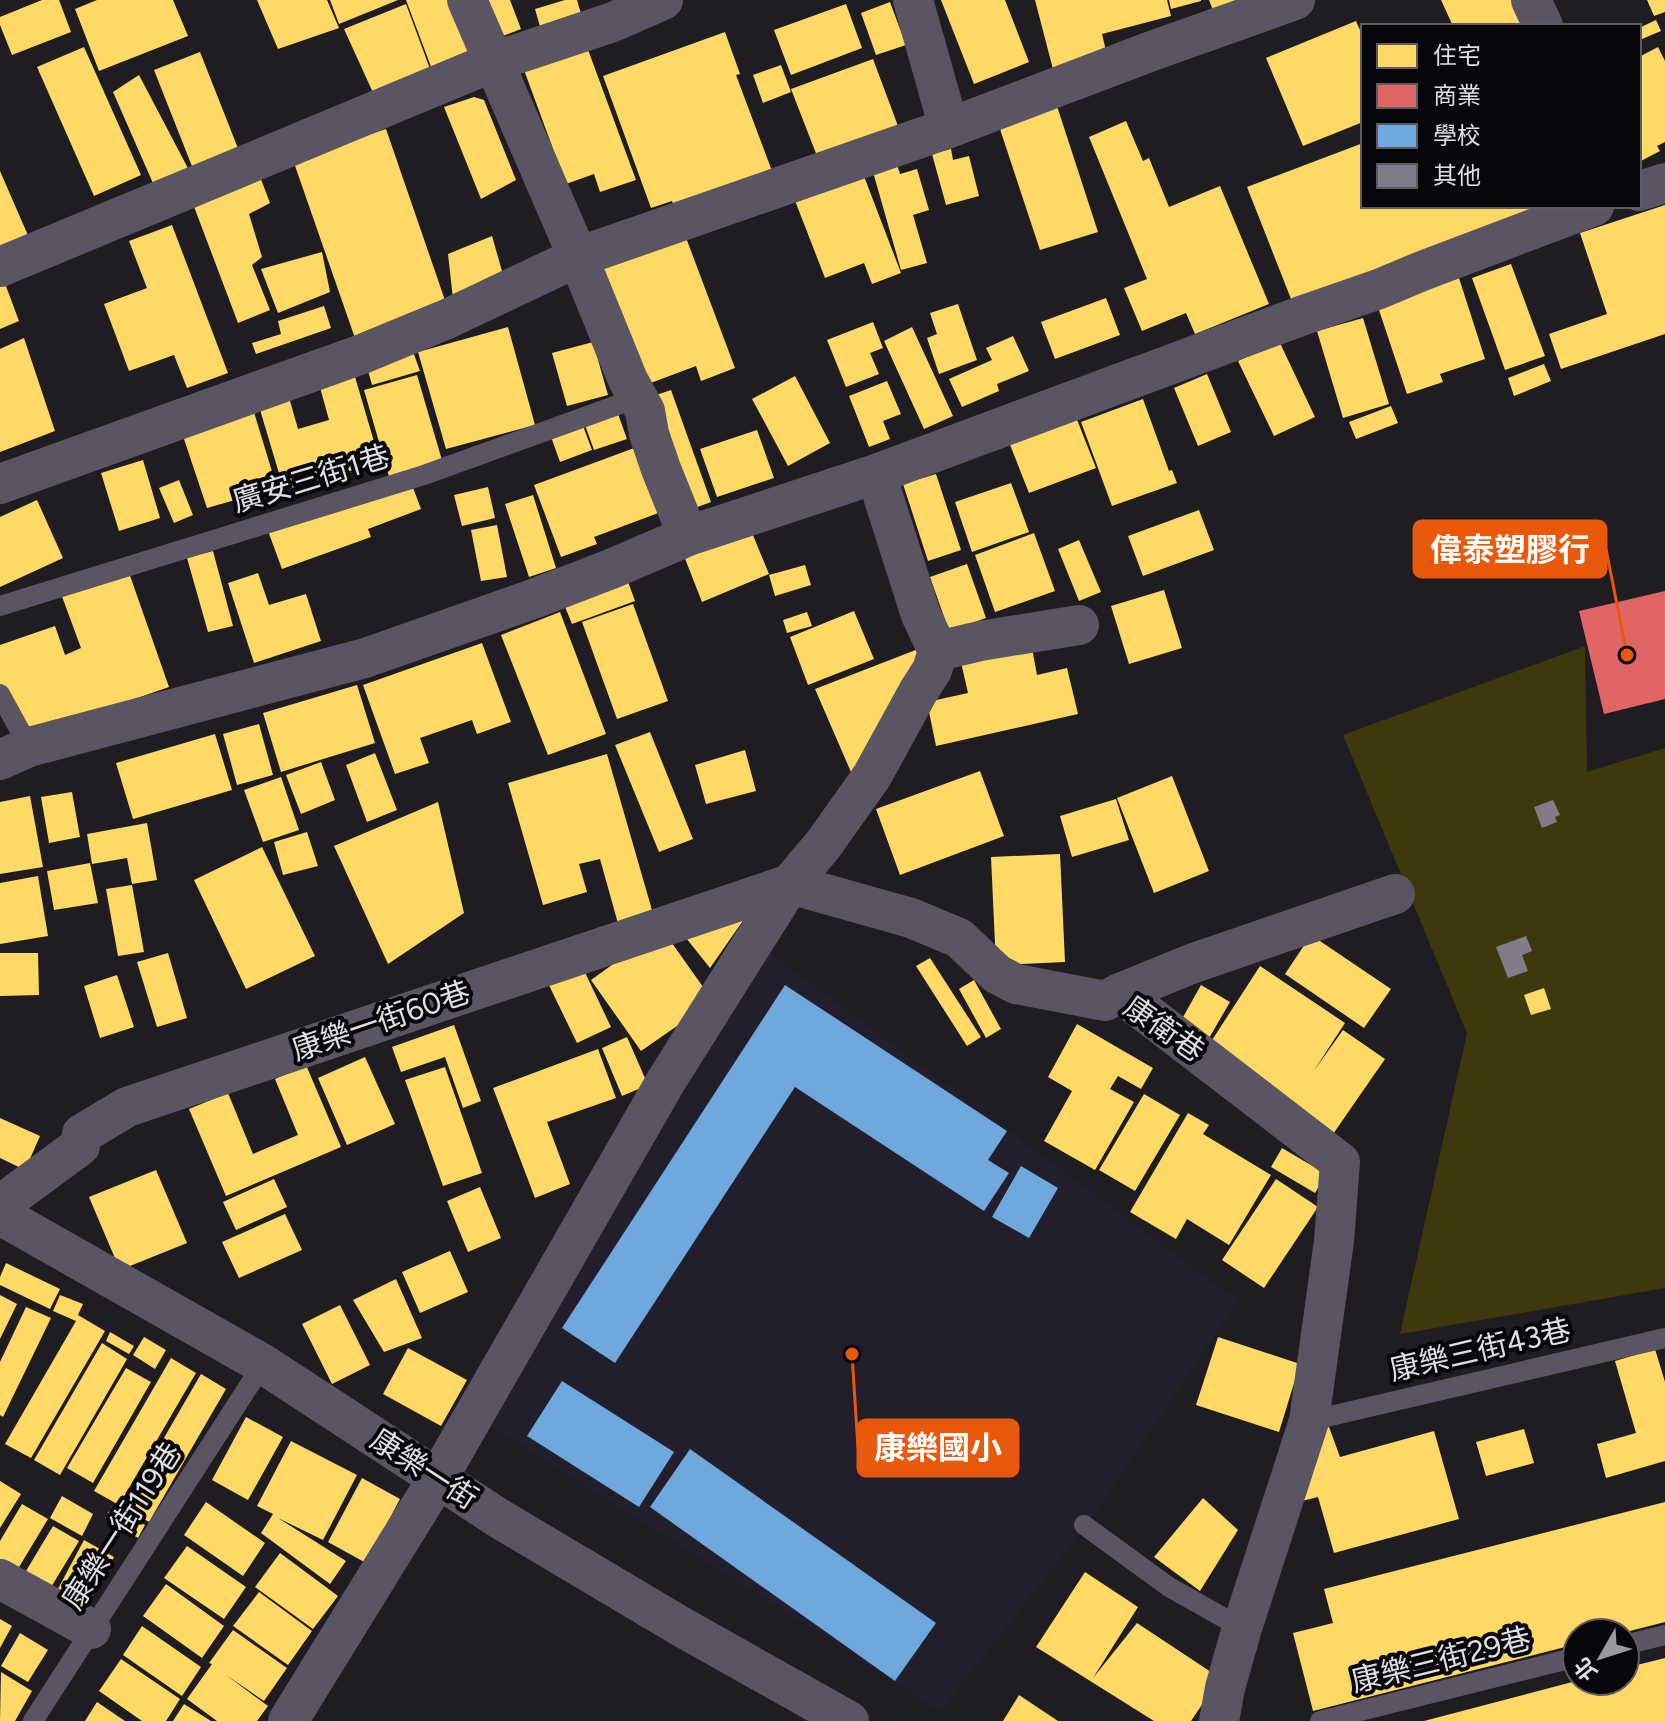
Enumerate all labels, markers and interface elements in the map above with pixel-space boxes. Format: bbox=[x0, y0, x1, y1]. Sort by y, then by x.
legend bbox=[1361, 24, 1641, 208]
text: 住宅 bbox=[1433, 41, 1481, 70]
text: 商業 bbox=[1433, 81, 1481, 110]
text: 學校 bbox=[1433, 121, 1481, 150]
text: 其他 bbox=[1433, 161, 1481, 190]
street label: 廣安三街1巷 bbox=[228, 437, 394, 520]
callout: 偉泰塑膠行 bbox=[1414, 521, 1606, 577]
text: 偉泰塑膠行 bbox=[1430, 531, 1590, 569]
street label: 康樂一街60巷 bbox=[287, 973, 475, 1068]
street label: 康衛巷 bbox=[1117, 988, 1212, 1070]
street label: 康樂三街43巷 bbox=[1386, 1311, 1574, 1388]
street label: 康樂一街 bbox=[364, 1420, 485, 1517]
callout: 康樂國小 bbox=[858, 1420, 1018, 1476]
text: 康樂國小 bbox=[874, 1429, 1002, 1467]
street label: 康樂一街119巷 bbox=[54, 1435, 189, 1616]
north arrow bbox=[1561, 1617, 1641, 1697]
street label: 康樂三街29巷 bbox=[1347, 1619, 1535, 1700]
text: 北 bbox=[1568, 1652, 1603, 1686]

